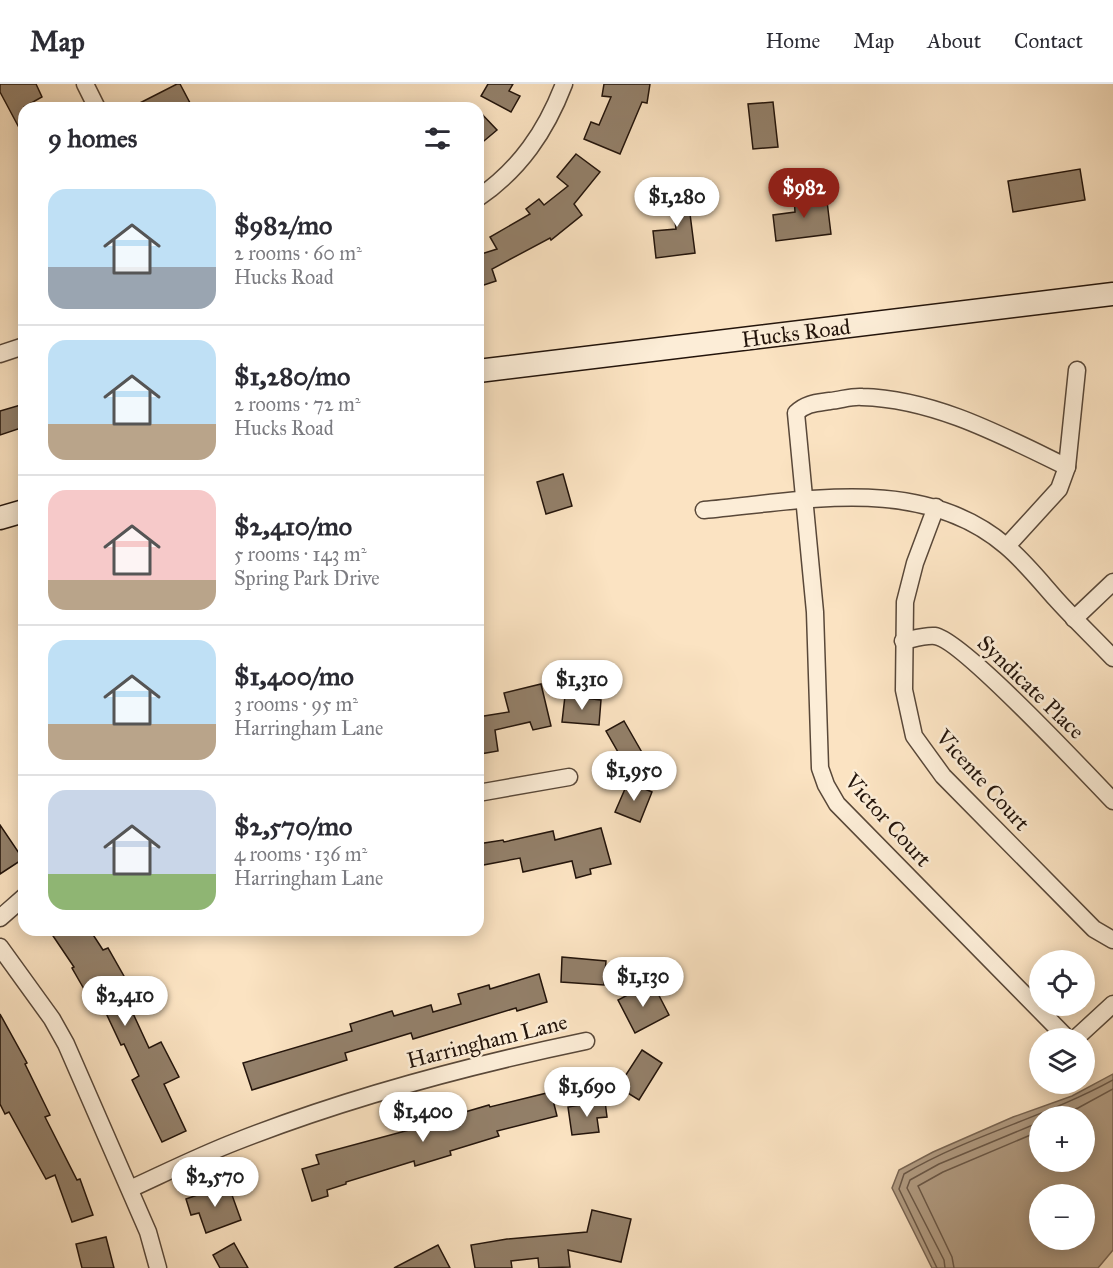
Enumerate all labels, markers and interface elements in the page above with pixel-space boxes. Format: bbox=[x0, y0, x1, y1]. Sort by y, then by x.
text: Map bbox=[30, 24, 85, 59]
text: Home bbox=[765, 28, 820, 54]
text: Map bbox=[853, 28, 894, 54]
text: About bbox=[927, 28, 981, 54]
text: Contact bbox=[1014, 28, 1083, 54]
text: 9 homes bbox=[48, 122, 137, 154]
icon: filters bbox=[421, 122, 454, 155]
pin: $982 bbox=[768, 168, 840, 219]
text: $982 bbox=[782, 175, 826, 199]
pin: $1,280 bbox=[628, 177, 726, 228]
text: $1,280 bbox=[648, 184, 706, 208]
text: $982/mo bbox=[234, 209, 332, 241]
icon: home bbox=[96, 213, 168, 285]
text: 2 rooms · 60 m² bbox=[234, 241, 362, 265]
text: Hucks Road bbox=[234, 265, 334, 289]
street label: Hucks Road bbox=[740, 313, 852, 353]
text: $1,280/mo bbox=[234, 360, 350, 392]
icon: home bbox=[96, 364, 168, 436]
text: 2 rooms · 72 m² bbox=[234, 392, 361, 416]
text: Hucks Road bbox=[234, 416, 334, 440]
text: $2,410/mo bbox=[234, 510, 352, 542]
icon: home bbox=[96, 514, 168, 586]
text: 5 rooms · 143 m² bbox=[234, 542, 366, 566]
text: Spring Park Drive bbox=[234, 566, 380, 590]
street label: Syndicate Place bbox=[972, 629, 1090, 745]
text: $1,400/mo bbox=[234, 660, 354, 692]
pin: $1,310 bbox=[533, 660, 631, 711]
icon: home bbox=[96, 664, 168, 736]
text: $1,310 bbox=[556, 667, 608, 691]
text: 3 rooms · 95 m² bbox=[234, 692, 358, 716]
text: Harringham Lane bbox=[234, 716, 383, 740]
street label: Vicente Court bbox=[930, 723, 1036, 836]
pin: $1,950 bbox=[585, 751, 683, 802]
text: $1,950 bbox=[606, 758, 662, 782]
street label: Victor Court bbox=[838, 767, 937, 872]
text: $2,570/mo bbox=[234, 810, 352, 842]
icon: home bbox=[96, 814, 168, 886]
text: 4 rooms · 136 m² bbox=[234, 842, 367, 866]
text: Harringham Lane bbox=[234, 866, 383, 890]
map controls bbox=[1029, 950, 1095, 1250]
button: locate bbox=[1029, 950, 1095, 1016]
pin: $1,130 bbox=[594, 957, 692, 1008]
text: $1,130 bbox=[617, 964, 669, 988]
pin: $2,410 bbox=[76, 976, 174, 1027]
text: $2,410 bbox=[96, 983, 154, 1007]
street label: Harringham Lane bbox=[404, 1008, 570, 1074]
button: layers bbox=[1029, 1028, 1095, 1094]
pin: $1,690 bbox=[538, 1067, 636, 1118]
text: $1,690 bbox=[558, 1074, 616, 1098]
pin: $1,400 bbox=[374, 1092, 472, 1143]
text: $1,400 bbox=[393, 1099, 453, 1123]
button: + bbox=[1029, 1106, 1095, 1172]
pin: $2,570 bbox=[166, 1157, 264, 1208]
text: $2,570 bbox=[186, 1164, 244, 1188]
button: − bbox=[1029, 1184, 1095, 1250]

